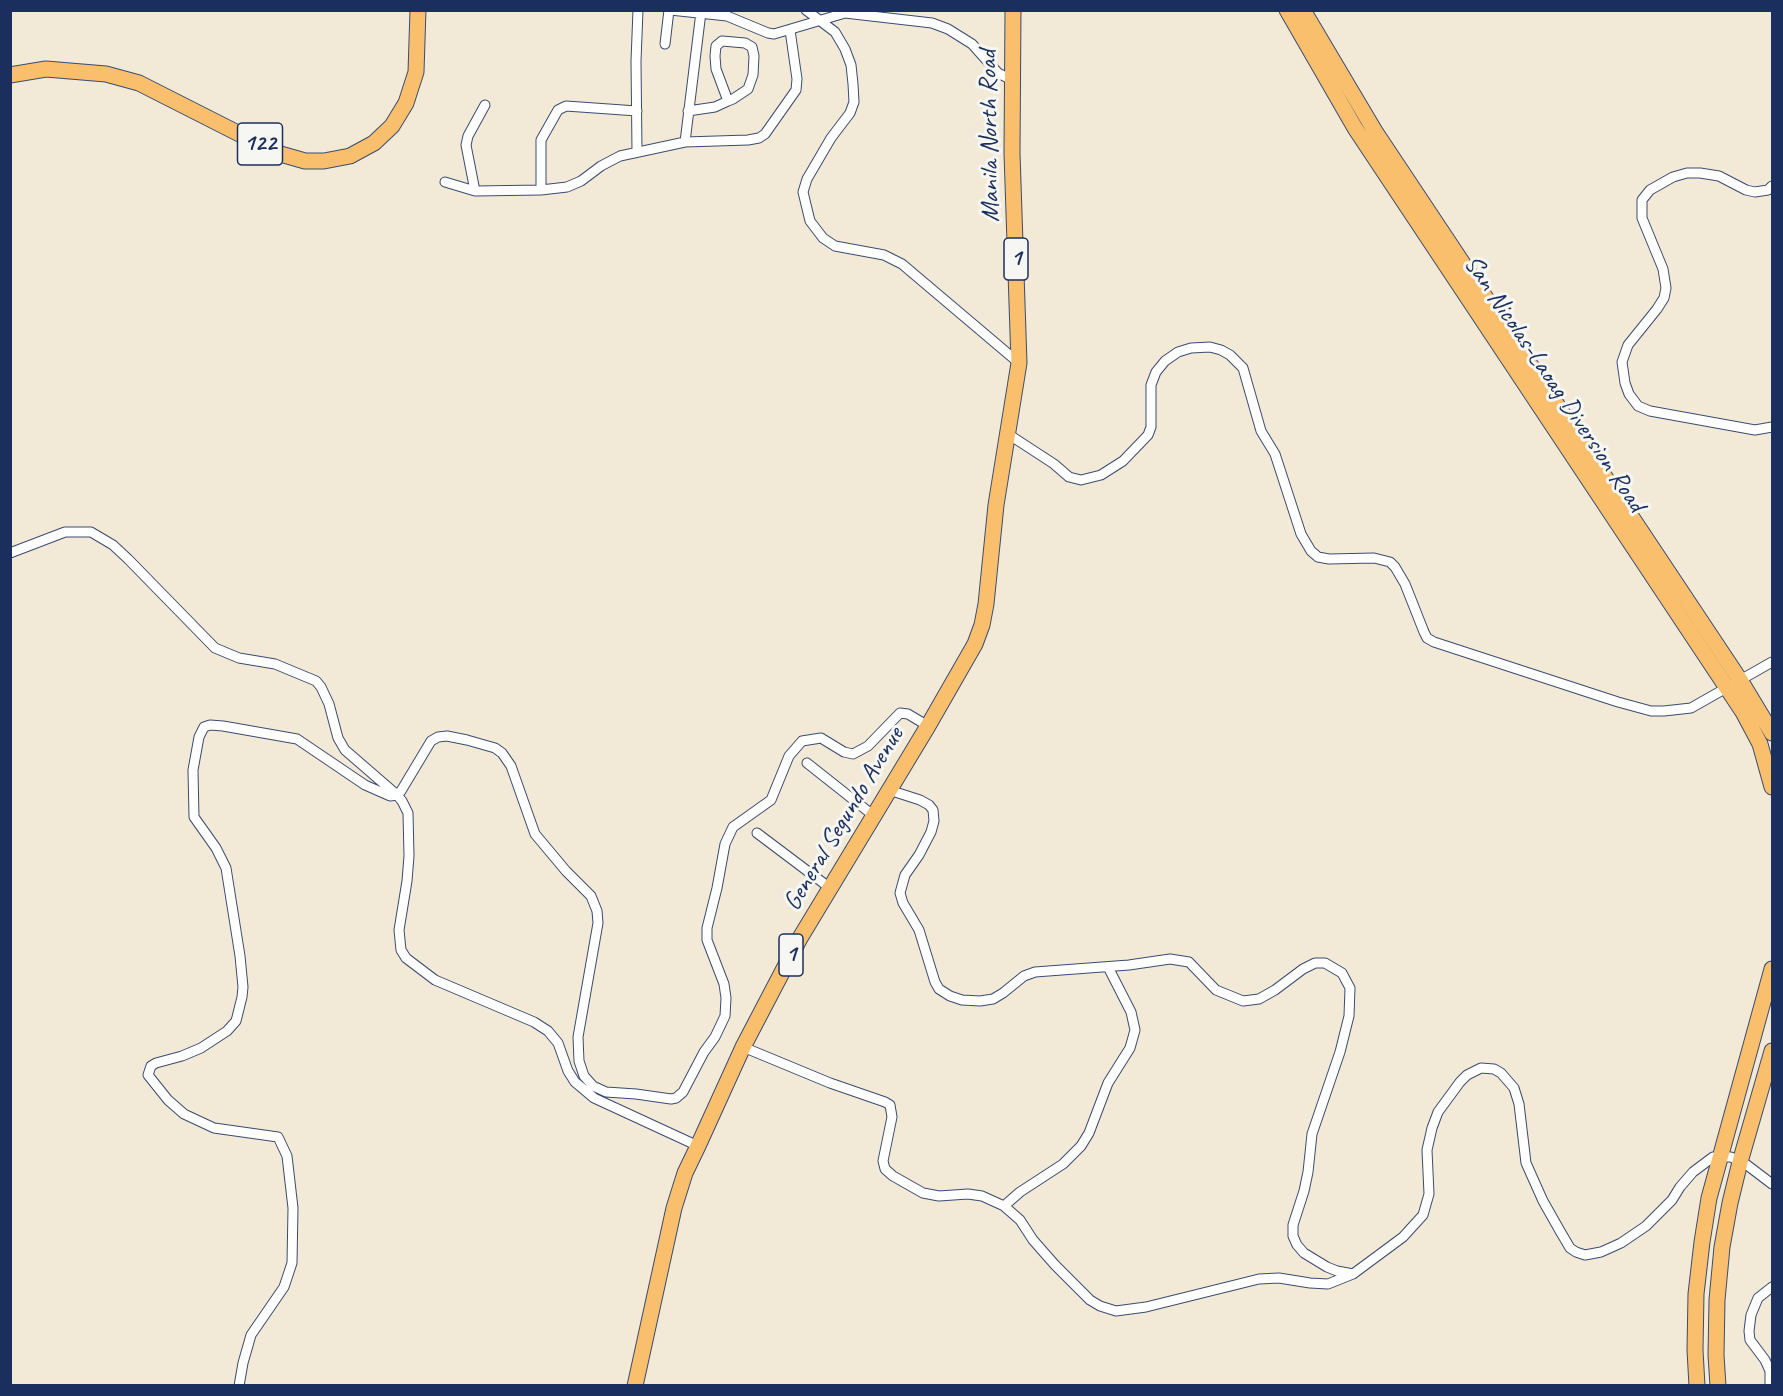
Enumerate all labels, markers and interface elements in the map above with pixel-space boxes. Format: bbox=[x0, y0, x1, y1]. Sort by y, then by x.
street label: Manila North Road bbox=[973, 50, 1007, 222]
road number: 122 bbox=[238, 123, 282, 165]
road number: 1 bbox=[1004, 238, 1028, 280]
street label: San Nicolas-Laoag Diversion Road bbox=[1456, 250, 1652, 518]
street label: General Segundo Avenue bbox=[777, 722, 911, 916]
road number: 1 bbox=[779, 934, 803, 976]

